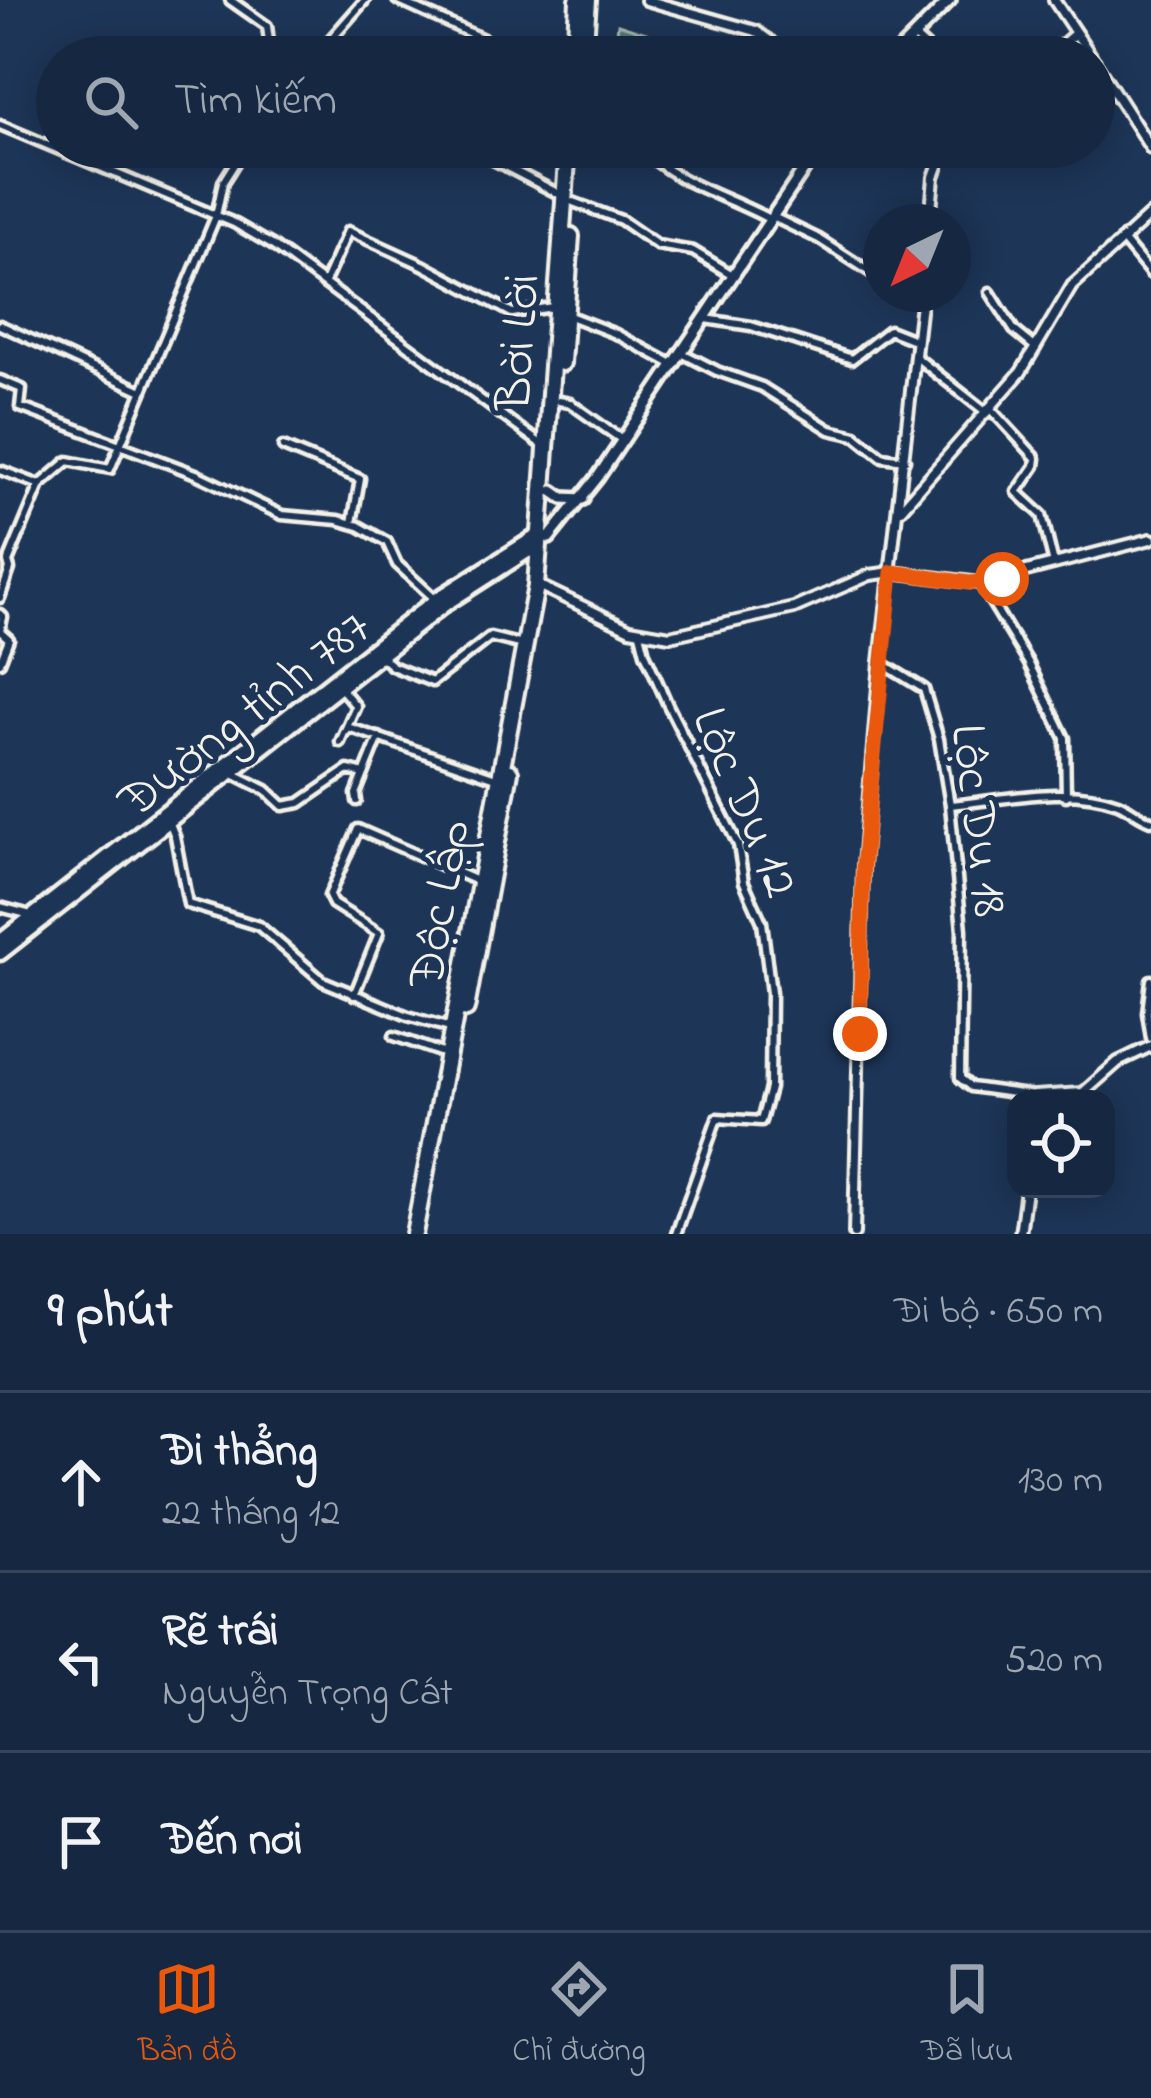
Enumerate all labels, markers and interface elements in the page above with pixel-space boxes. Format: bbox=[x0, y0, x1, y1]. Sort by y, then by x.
search box bbox=[36, 36, 1115, 168]
icon: search bbox=[78, 69, 144, 135]
text: Tìm kiếm bbox=[174, 69, 337, 135]
north arrow bbox=[863, 204, 971, 312]
street label: Bời Lời bbox=[478, 271, 563, 415]
route start bbox=[975, 552, 1029, 606]
street label: Đường tỉnh 787 bbox=[102, 593, 389, 841]
street label: Lộc Du 12 bbox=[669, 697, 817, 910]
street label: Lộc Du 18 bbox=[928, 720, 1026, 921]
street label: Độc Lập bbox=[390, 814, 494, 996]
route end bbox=[833, 1007, 887, 1061]
map controls bbox=[1007, 1090, 1115, 1198]
button: locate bbox=[1007, 1090, 1115, 1198]
text: 9 phút bbox=[48, 1275, 173, 1350]
text: Đi bộ · 650 m bbox=[894, 1284, 1103, 1341]
text: Đi thẳng bbox=[162, 1420, 318, 1486]
icon: ahead bbox=[48, 1449, 114, 1515]
text: 130 m bbox=[1018, 1453, 1103, 1510]
text: 22 tháng 12 bbox=[162, 1486, 340, 1543]
text: Rẽ trái bbox=[162, 1600, 278, 1666]
icon: left bbox=[48, 1629, 114, 1695]
text: 520 m bbox=[1004, 1633, 1103, 1690]
text: Nguyễn Trọng Cát bbox=[162, 1666, 453, 1723]
icon: arrive bbox=[48, 1809, 114, 1875]
text: Đến nơi bbox=[162, 1809, 302, 1875]
tab: Bản đồ bbox=[138, 1956, 237, 2076]
tab: Chỉ đường bbox=[512, 1956, 646, 2076]
tab: Đã lưu bbox=[921, 1956, 1013, 2076]

